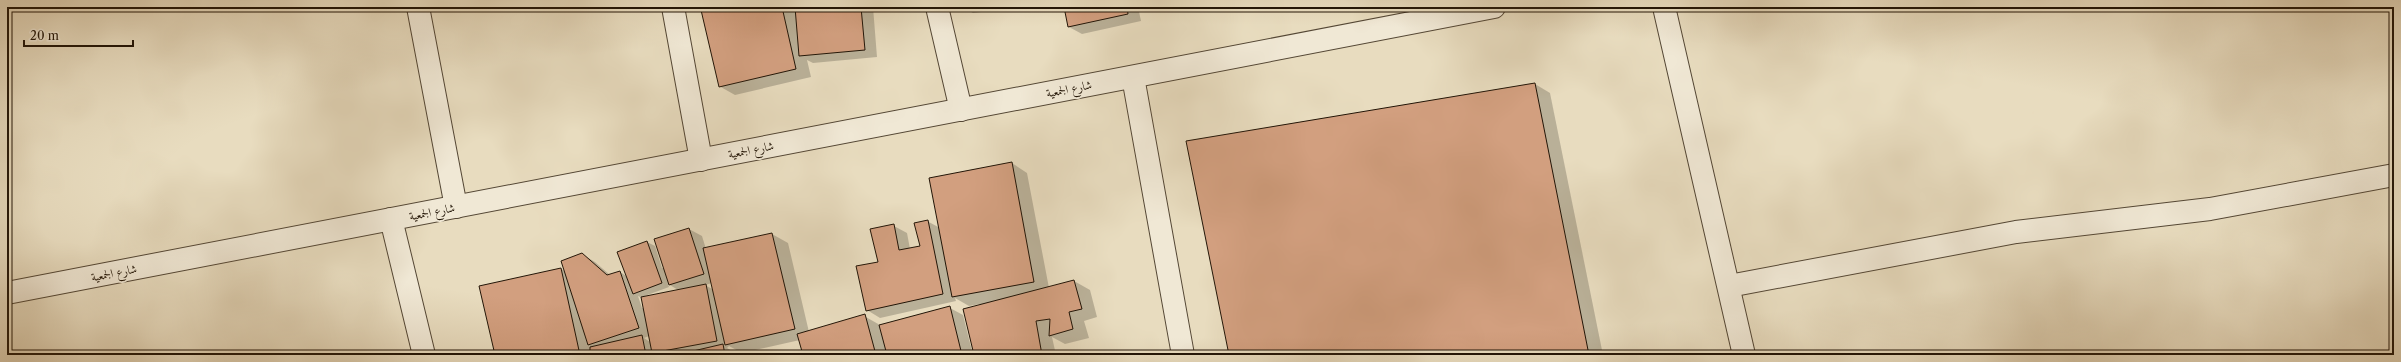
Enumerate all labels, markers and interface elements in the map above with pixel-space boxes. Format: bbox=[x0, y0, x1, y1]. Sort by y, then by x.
scale bar bbox=[24, 22, 133, 48]
text: 20 m bbox=[30, 28, 59, 43]
street label: شارع الجمعية bbox=[1045, 77, 1094, 104]
street label: شارع الجمعية bbox=[727, 138, 776, 165]
street label: شارع الجمعية bbox=[408, 200, 457, 227]
street label: شارع الجمعية bbox=[90, 261, 139, 288]

